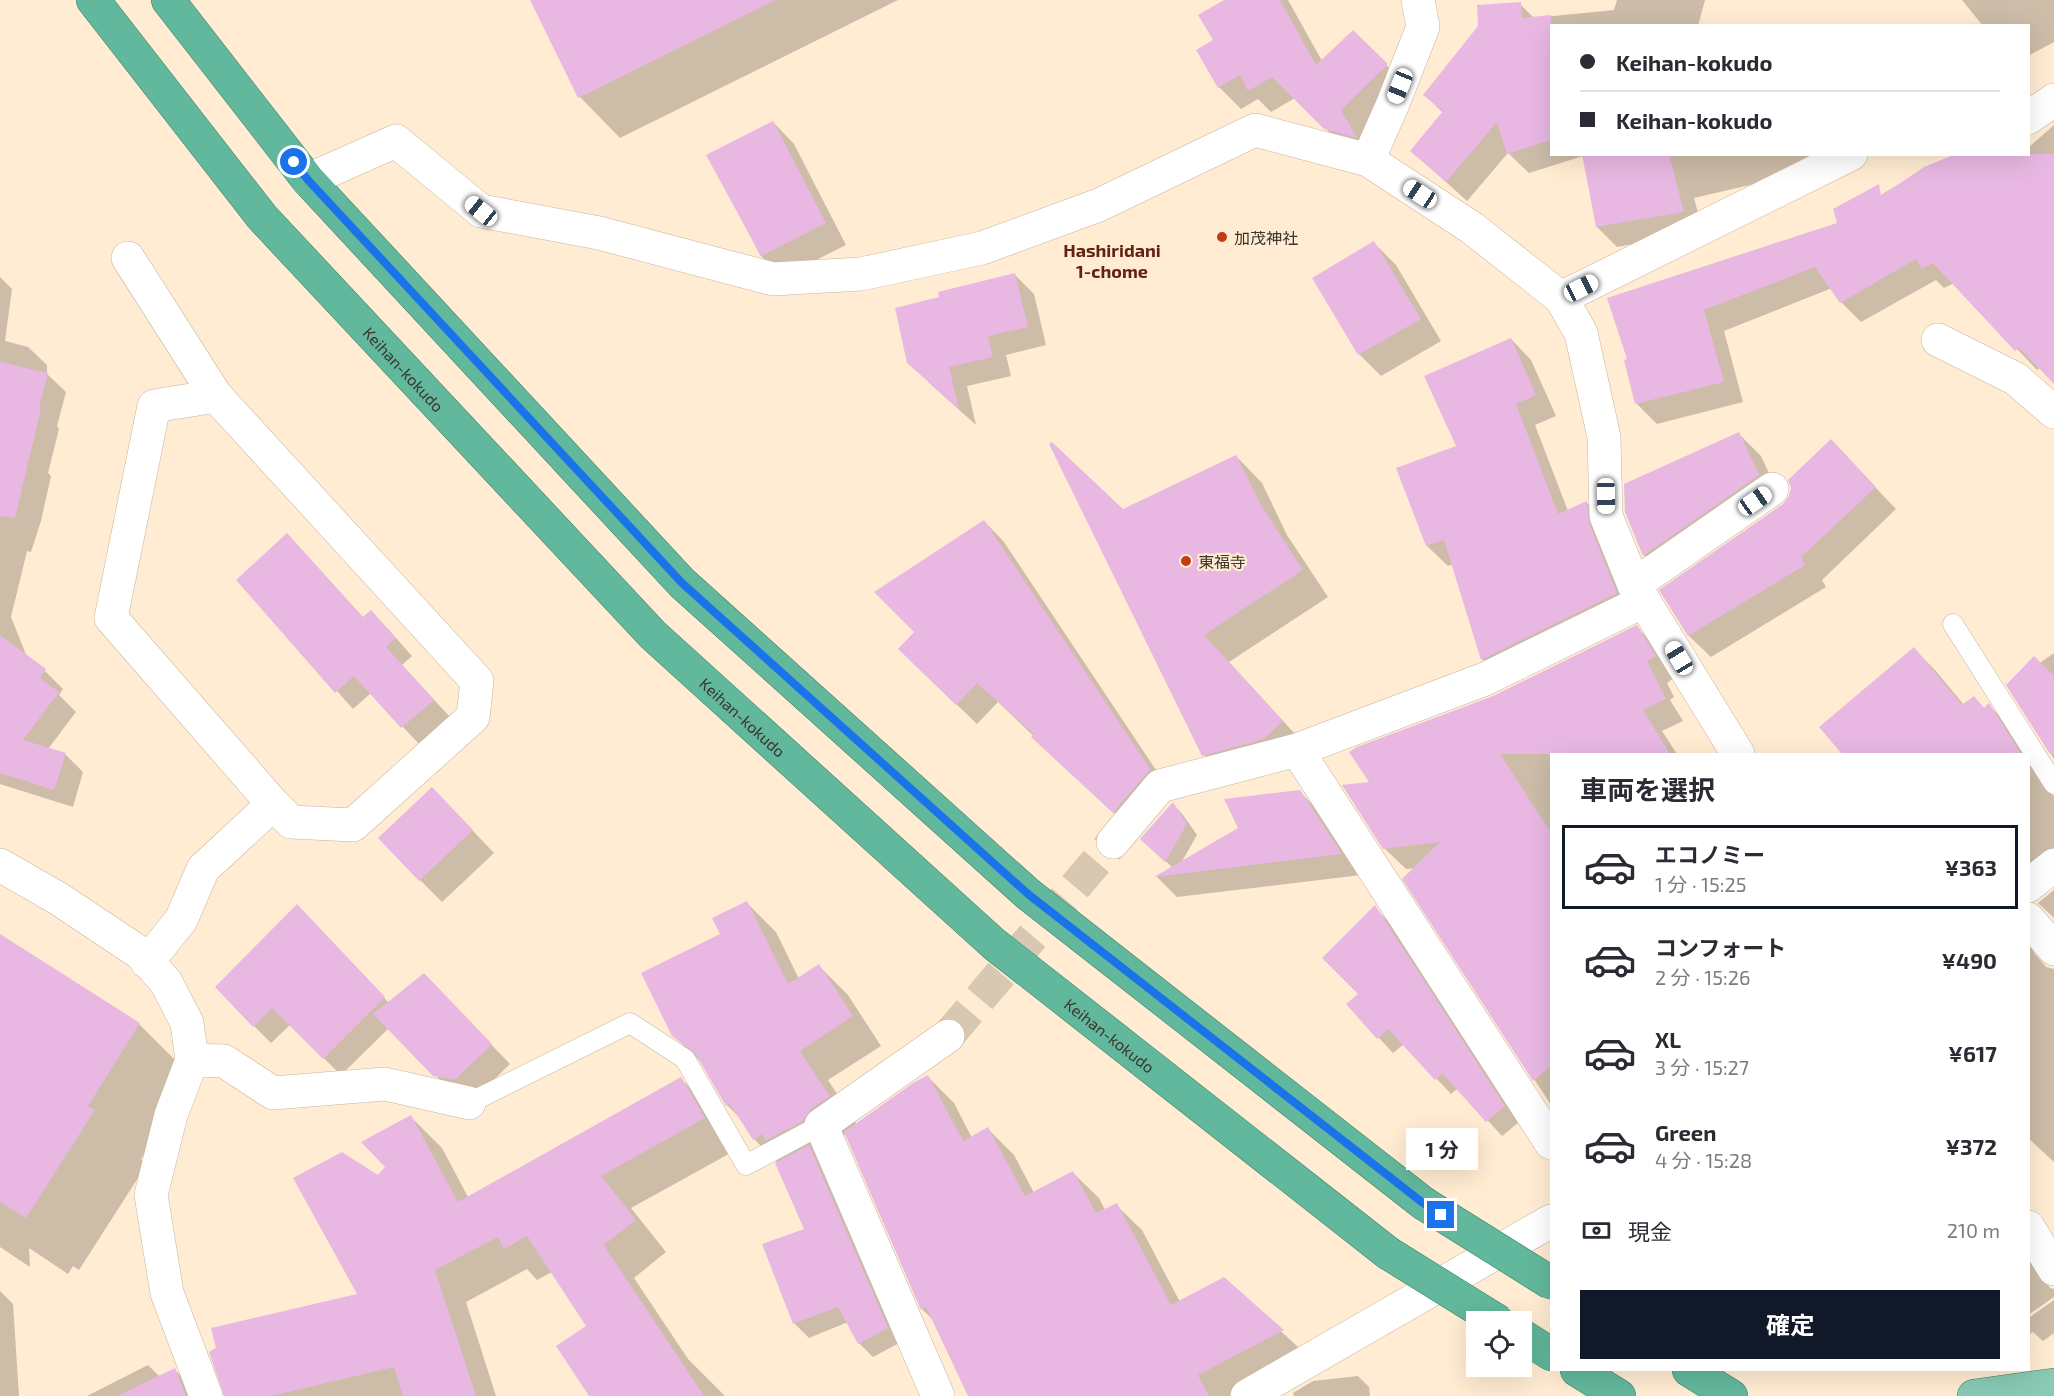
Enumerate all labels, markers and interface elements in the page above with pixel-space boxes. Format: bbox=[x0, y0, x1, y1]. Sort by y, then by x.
text: Keihan-kokudo bbox=[1616, 49, 1772, 75]
car bbox=[1385, 66, 1415, 106]
text: Keihan-kokudo bbox=[1616, 107, 1772, 133]
route start bbox=[280, 148, 307, 175]
car bbox=[1400, 177, 1440, 211]
car bbox=[461, 193, 501, 229]
place label: 加茂神社 bbox=[1234, 228, 1298, 247]
marker: 加茂神社 bbox=[1215, 230, 1229, 244]
district label: Hashiridani 1-chome bbox=[1063, 239, 1161, 282]
car bbox=[1561, 272, 1601, 304]
street label: Keihan-kokudo bbox=[360, 323, 448, 415]
car bbox=[1597, 478, 1615, 514]
car bbox=[1735, 483, 1775, 519]
place label: 東福寺 bbox=[1198, 552, 1246, 571]
marker: 東福寺 bbox=[1179, 554, 1193, 568]
car bbox=[1662, 638, 1696, 678]
street label: Keihan-kokudo bbox=[696, 673, 790, 760]
text: 車両を選択 bbox=[1580, 773, 1715, 805]
icon: car bbox=[1583, 840, 1637, 894]
text: エコノミー bbox=[1655, 841, 1765, 867]
text: ¥363 bbox=[1944, 854, 1997, 880]
text: 1 分 · 15:25 bbox=[1655, 872, 1746, 896]
icon: car bbox=[1583, 933, 1637, 987]
text: コンフォート bbox=[1655, 934, 1786, 960]
text: ¥490 bbox=[1942, 947, 1997, 973]
text: 2 分 · 15:26 bbox=[1655, 965, 1750, 989]
street label: Keihan-kokudo bbox=[1061, 994, 1159, 1076]
icon: car bbox=[1583, 1026, 1637, 1080]
text: XL bbox=[1655, 1026, 1681, 1052]
text: ¥617 bbox=[1948, 1040, 1997, 1066]
text: 3 分 · 15:27 bbox=[1655, 1055, 1749, 1079]
icon: car bbox=[1583, 1119, 1637, 1173]
text: Green bbox=[1655, 1119, 1717, 1145]
callout: 1 分 bbox=[1405, 1128, 1477, 1170]
text: ¥372 bbox=[1946, 1133, 1997, 1159]
text: 1 分 bbox=[1426, 1137, 1458, 1161]
text: 4 分 · 15:28 bbox=[1655, 1148, 1752, 1172]
route end bbox=[1427, 1201, 1454, 1228]
icon: cash bbox=[1580, 1214, 1613, 1247]
text: 現金 bbox=[1628, 1218, 1672, 1244]
text: 210 m bbox=[1947, 1218, 2000, 1242]
button: 確定 bbox=[1580, 1290, 2000, 1359]
map controls bbox=[1466, 1311, 1532, 1377]
button: locate bbox=[1466, 1311, 1532, 1377]

